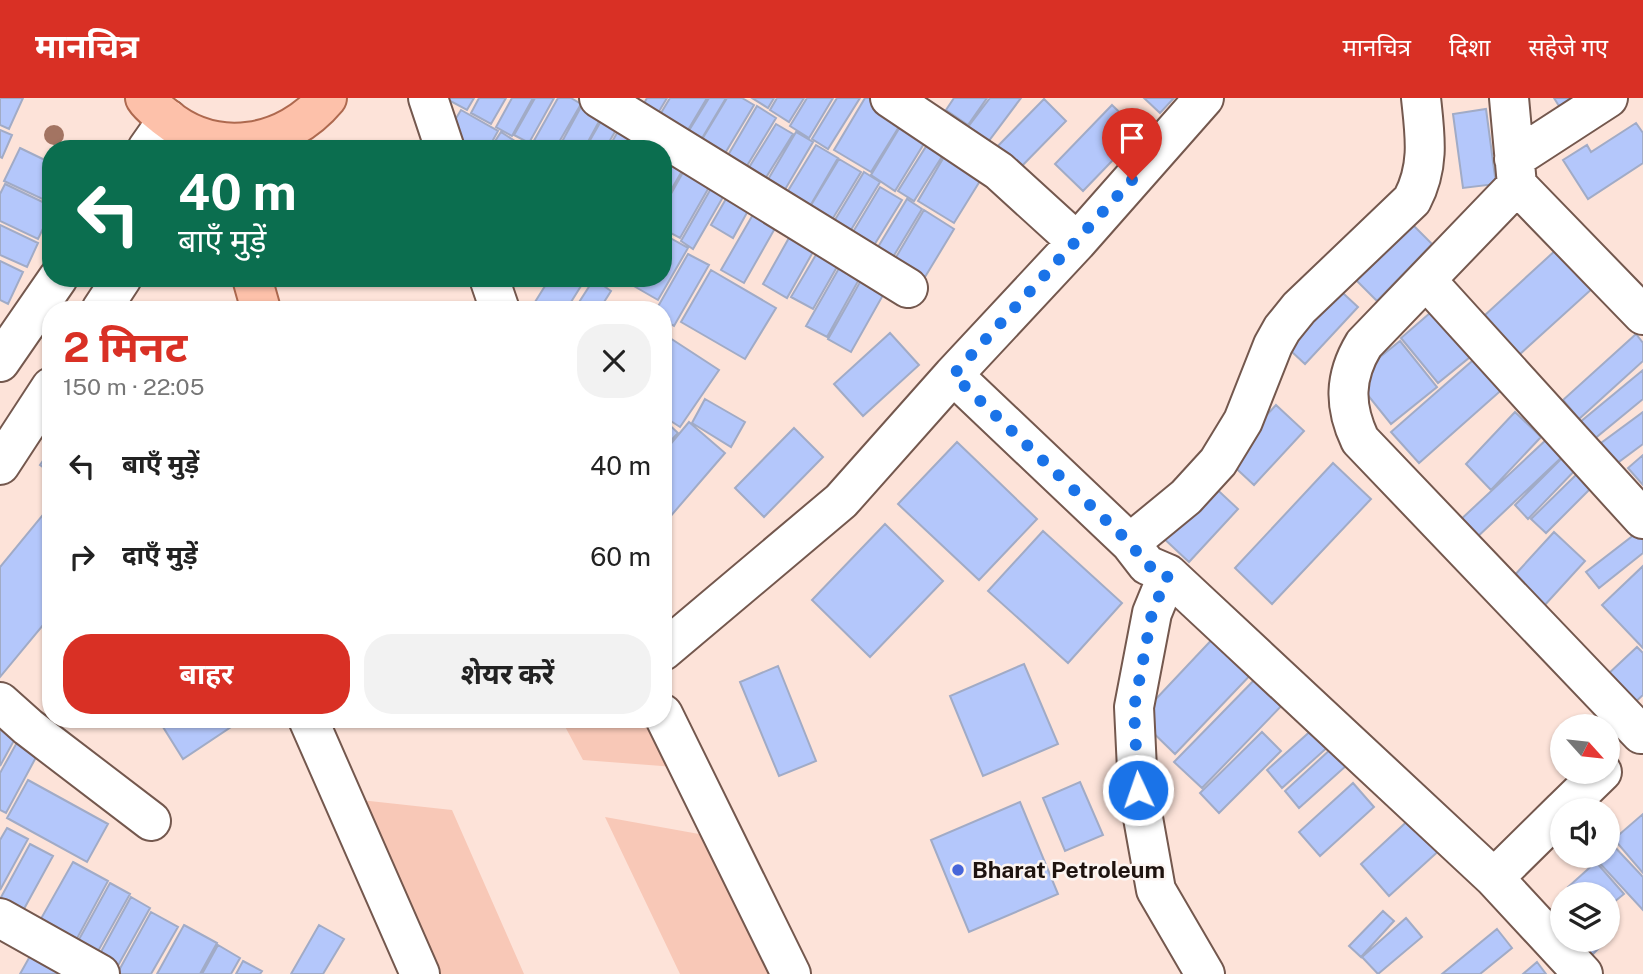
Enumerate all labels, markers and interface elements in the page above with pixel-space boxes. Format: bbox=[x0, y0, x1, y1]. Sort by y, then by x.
text: मानचित्र bbox=[35, 27, 139, 65]
text: मानचित्र bbox=[1343, 33, 1411, 61]
text: दिशा bbox=[1449, 33, 1491, 61]
text: सहेजे गए bbox=[1529, 33, 1608, 61]
pin bbox=[1102, 108, 1162, 180]
icon: arrive bbox=[1113, 119, 1151, 157]
text: 40 m bbox=[178, 163, 297, 221]
icon: left bbox=[63, 168, 154, 259]
text: बाएँ मुड़ें bbox=[178, 222, 266, 259]
text: 2 मिनट bbox=[63, 322, 187, 371]
button: close bbox=[577, 324, 651, 398]
text: 150 m · 22:05 bbox=[63, 373, 204, 400]
icon: left bbox=[63, 447, 101, 485]
text: बाएँ मुड़ें bbox=[122, 448, 199, 479]
text: 40 m bbox=[590, 450, 651, 481]
icon: right bbox=[63, 538, 101, 576]
text: दाएँ मुड़ें bbox=[122, 539, 198, 570]
text: 60 m bbox=[590, 541, 651, 572]
button: बाहर bbox=[63, 634, 350, 714]
button: शेयर करें bbox=[364, 634, 651, 714]
north arrow bbox=[1550, 714, 1620, 784]
map controls bbox=[1550, 714, 1620, 952]
position arrow bbox=[1101, 753, 1175, 827]
button: sound bbox=[1550, 798, 1620, 868]
place label: Bharat Petroleum bbox=[972, 856, 1165, 883]
marker: Bharat Petroleum bbox=[950, 862, 966, 878]
button: layers bbox=[1550, 882, 1620, 952]

